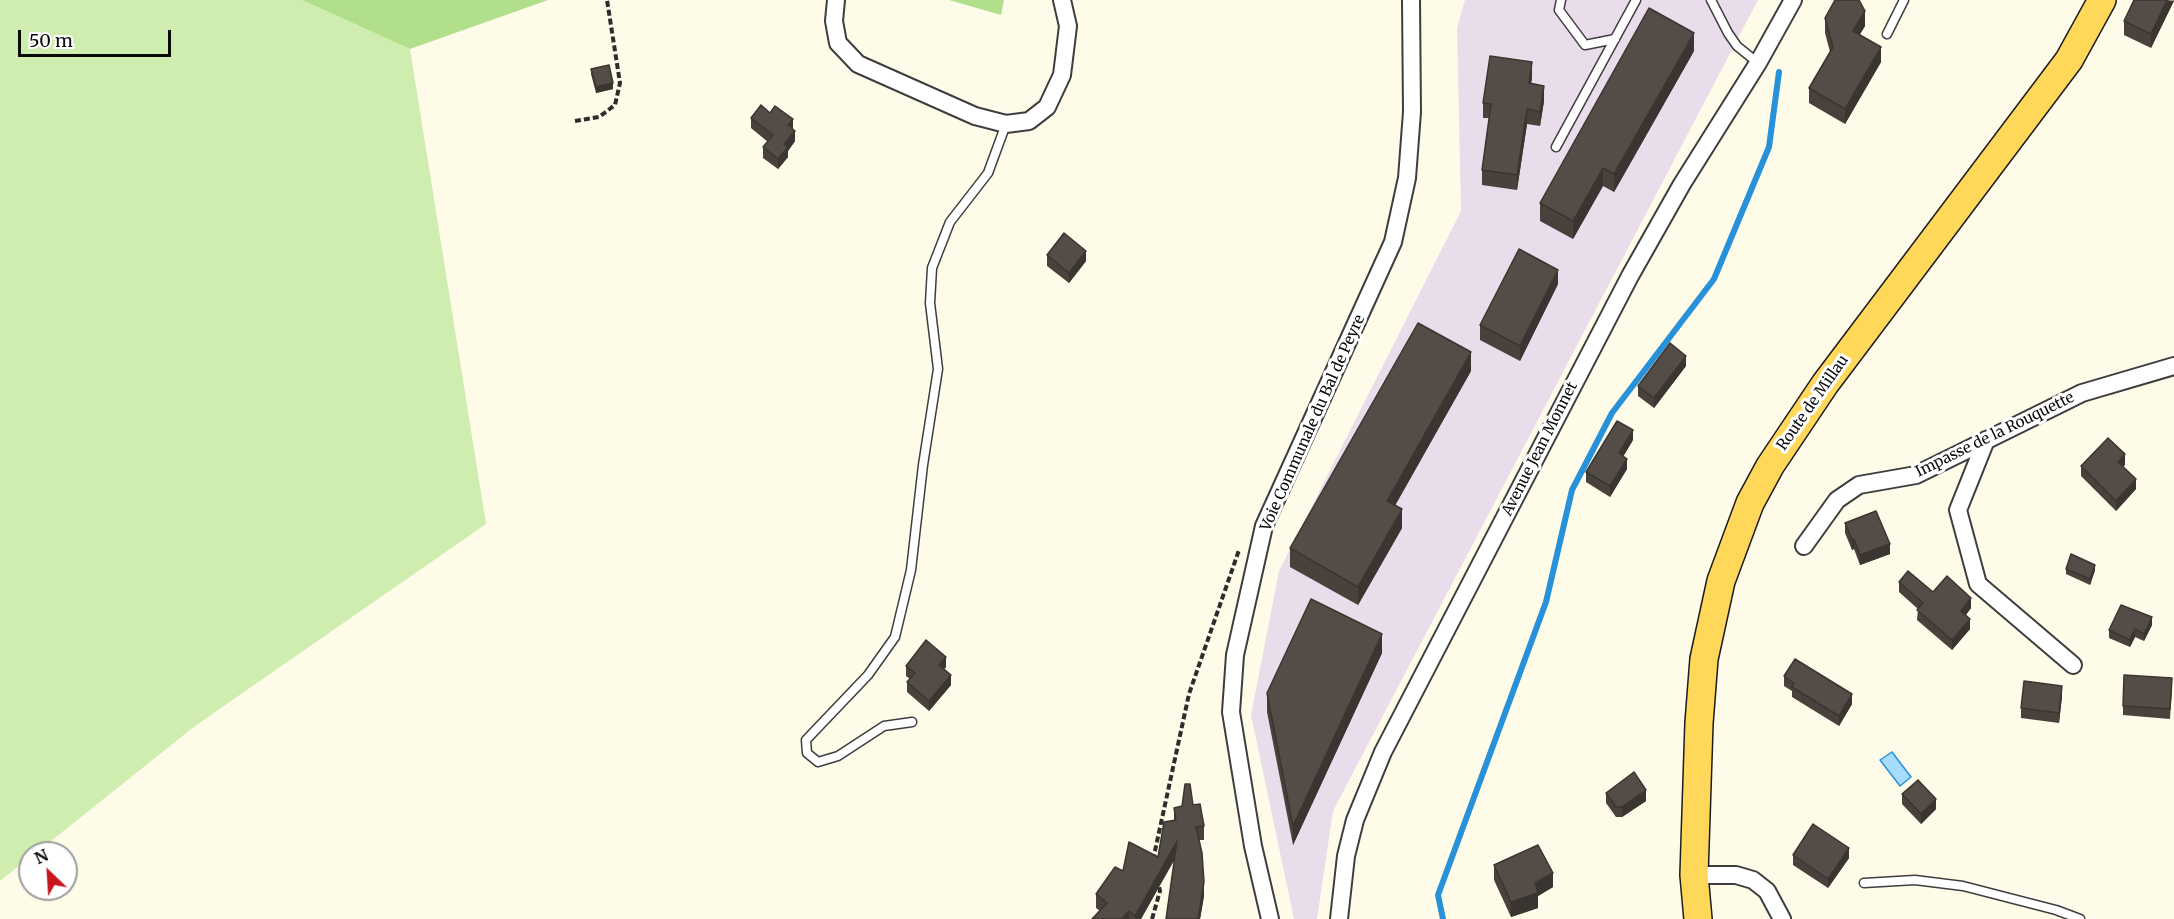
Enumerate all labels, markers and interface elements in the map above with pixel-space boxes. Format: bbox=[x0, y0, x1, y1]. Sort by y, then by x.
scale bar bbox=[21, 18, 174, 56]
text: 50 m bbox=[29, 29, 73, 52]
street label: Voie Communale du Bal de Peyre bbox=[1257, 312, 1369, 534]
street label: Route de Millau bbox=[1773, 352, 1853, 454]
street label: Avenue Jean Monnet bbox=[1498, 379, 1582, 519]
street label: Impasse de la Rouquette bbox=[1913, 389, 2077, 481]
north arrow bbox=[18, 841, 78, 901]
text: N bbox=[31, 845, 51, 868]

